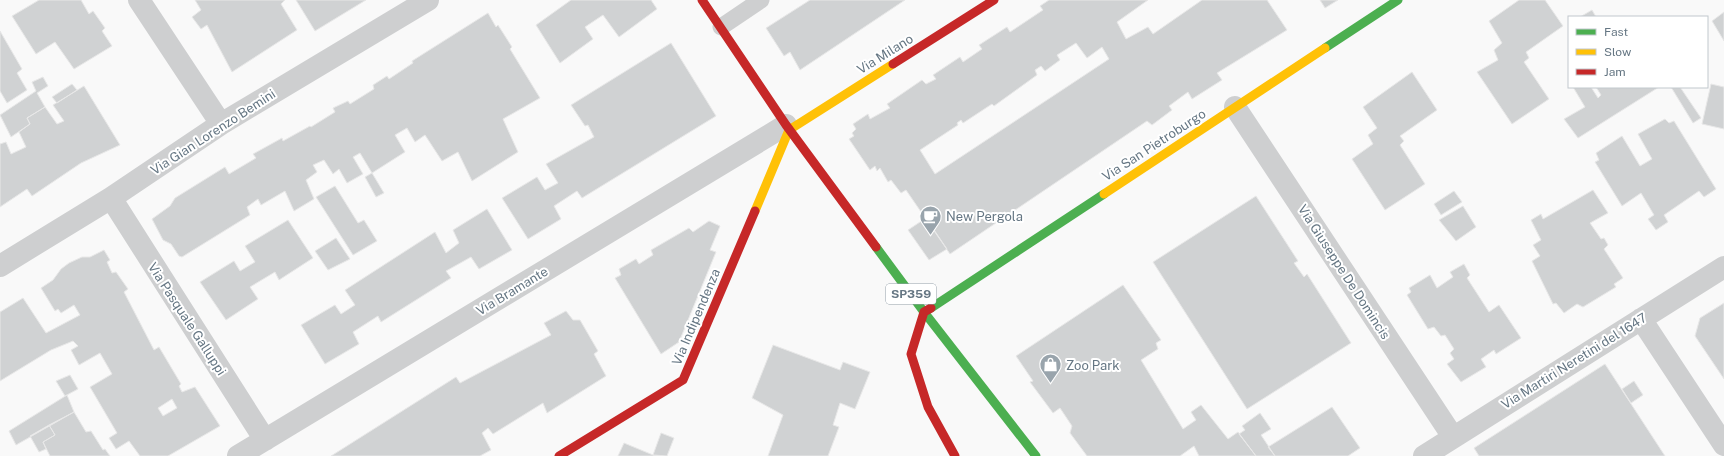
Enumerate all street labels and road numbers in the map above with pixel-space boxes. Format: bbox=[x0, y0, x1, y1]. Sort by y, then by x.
street label: Via Milano bbox=[854, 31, 916, 77]
street label: Via Gian Lorenzo Bemini bbox=[148, 86, 278, 178]
street label: Via San Pietroburgo bbox=[1099, 106, 1209, 184]
street label: Via Giuseppe De Domincis bbox=[1295, 202, 1393, 342]
street label: Via Pasquale Galluppi bbox=[145, 260, 229, 378]
street label: Via Bramante bbox=[473, 264, 551, 318]
street label: Via Indipendenza bbox=[669, 267, 723, 367]
road number: SP359 bbox=[886, 284, 936, 304]
street label: Via Martiri Neretini del 1647 bbox=[1499, 310, 1650, 412]

